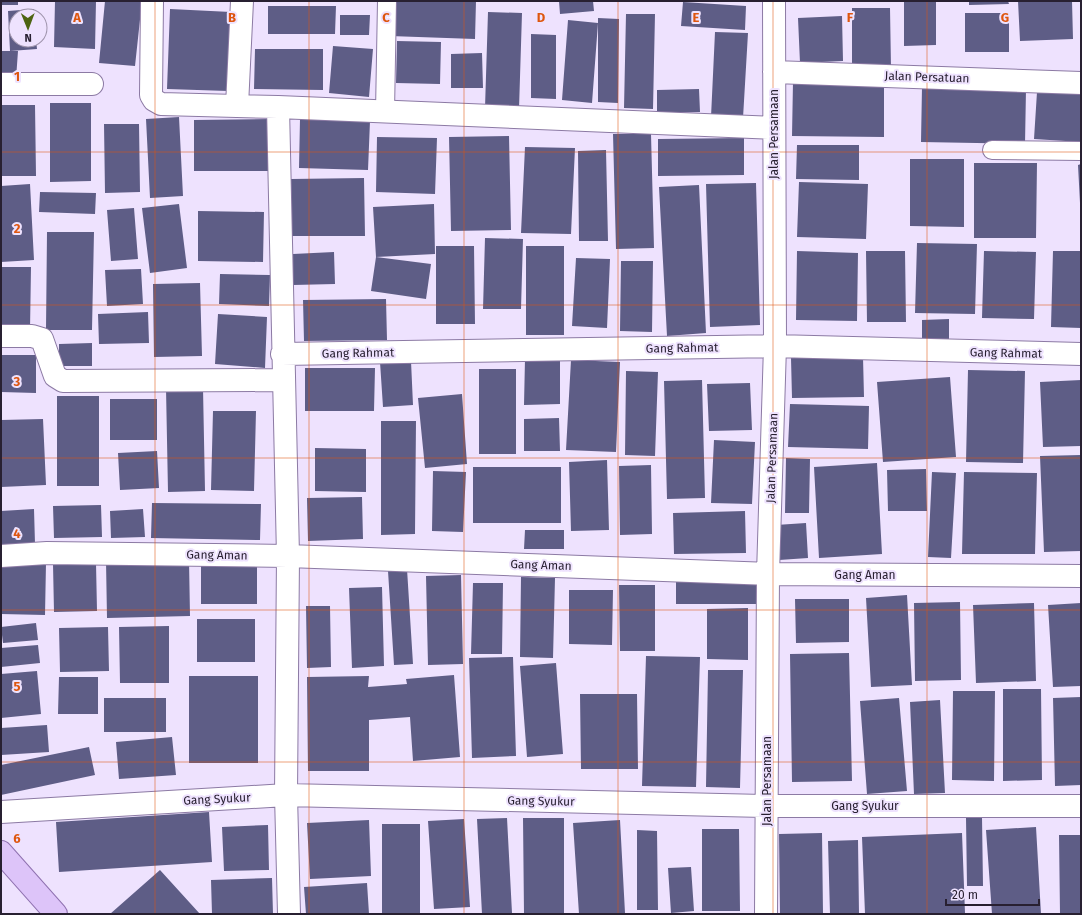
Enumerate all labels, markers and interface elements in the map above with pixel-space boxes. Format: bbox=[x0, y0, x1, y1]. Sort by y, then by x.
north arrow bbox=[8, 8, 48, 48]
text: A bbox=[72, 10, 81, 25]
text: B bbox=[228, 10, 236, 25]
text: C bbox=[382, 10, 390, 25]
text: D bbox=[537, 10, 546, 25]
text: E bbox=[693, 10, 700, 25]
text: F bbox=[847, 10, 854, 25]
text: G bbox=[1001, 10, 1009, 25]
text: N bbox=[24, 31, 32, 44]
text: 1 bbox=[14, 69, 20, 84]
street label: Jalan Persatuan bbox=[884, 69, 970, 85]
street label: Jalan Persamaan bbox=[767, 89, 781, 179]
text: 2 bbox=[14, 221, 21, 236]
street label: Gang Rahmat bbox=[646, 340, 719, 356]
street label: Gang Rahmat bbox=[322, 345, 395, 361]
street label: Gang Rahmat bbox=[970, 345, 1043, 361]
text: 3 bbox=[13, 374, 21, 389]
street label: Jalan Persamaan bbox=[763, 413, 781, 503]
text: 4 bbox=[13, 526, 21, 541]
street label: Gang Aman bbox=[186, 547, 248, 563]
street label: Gang Aman bbox=[510, 557, 572, 573]
street label: Gang Aman bbox=[834, 568, 896, 582]
text: 5 bbox=[14, 679, 21, 694]
street label: Jalan Persamaan bbox=[760, 736, 774, 826]
street label: Gang Syukur bbox=[183, 790, 251, 808]
street label: Gang Syukur bbox=[507, 793, 575, 809]
street label: Gang Syukur bbox=[831, 799, 899, 813]
text: 6 bbox=[13, 831, 21, 846]
scale bar bbox=[946, 881, 1039, 907]
text: 20 m bbox=[952, 888, 978, 902]

